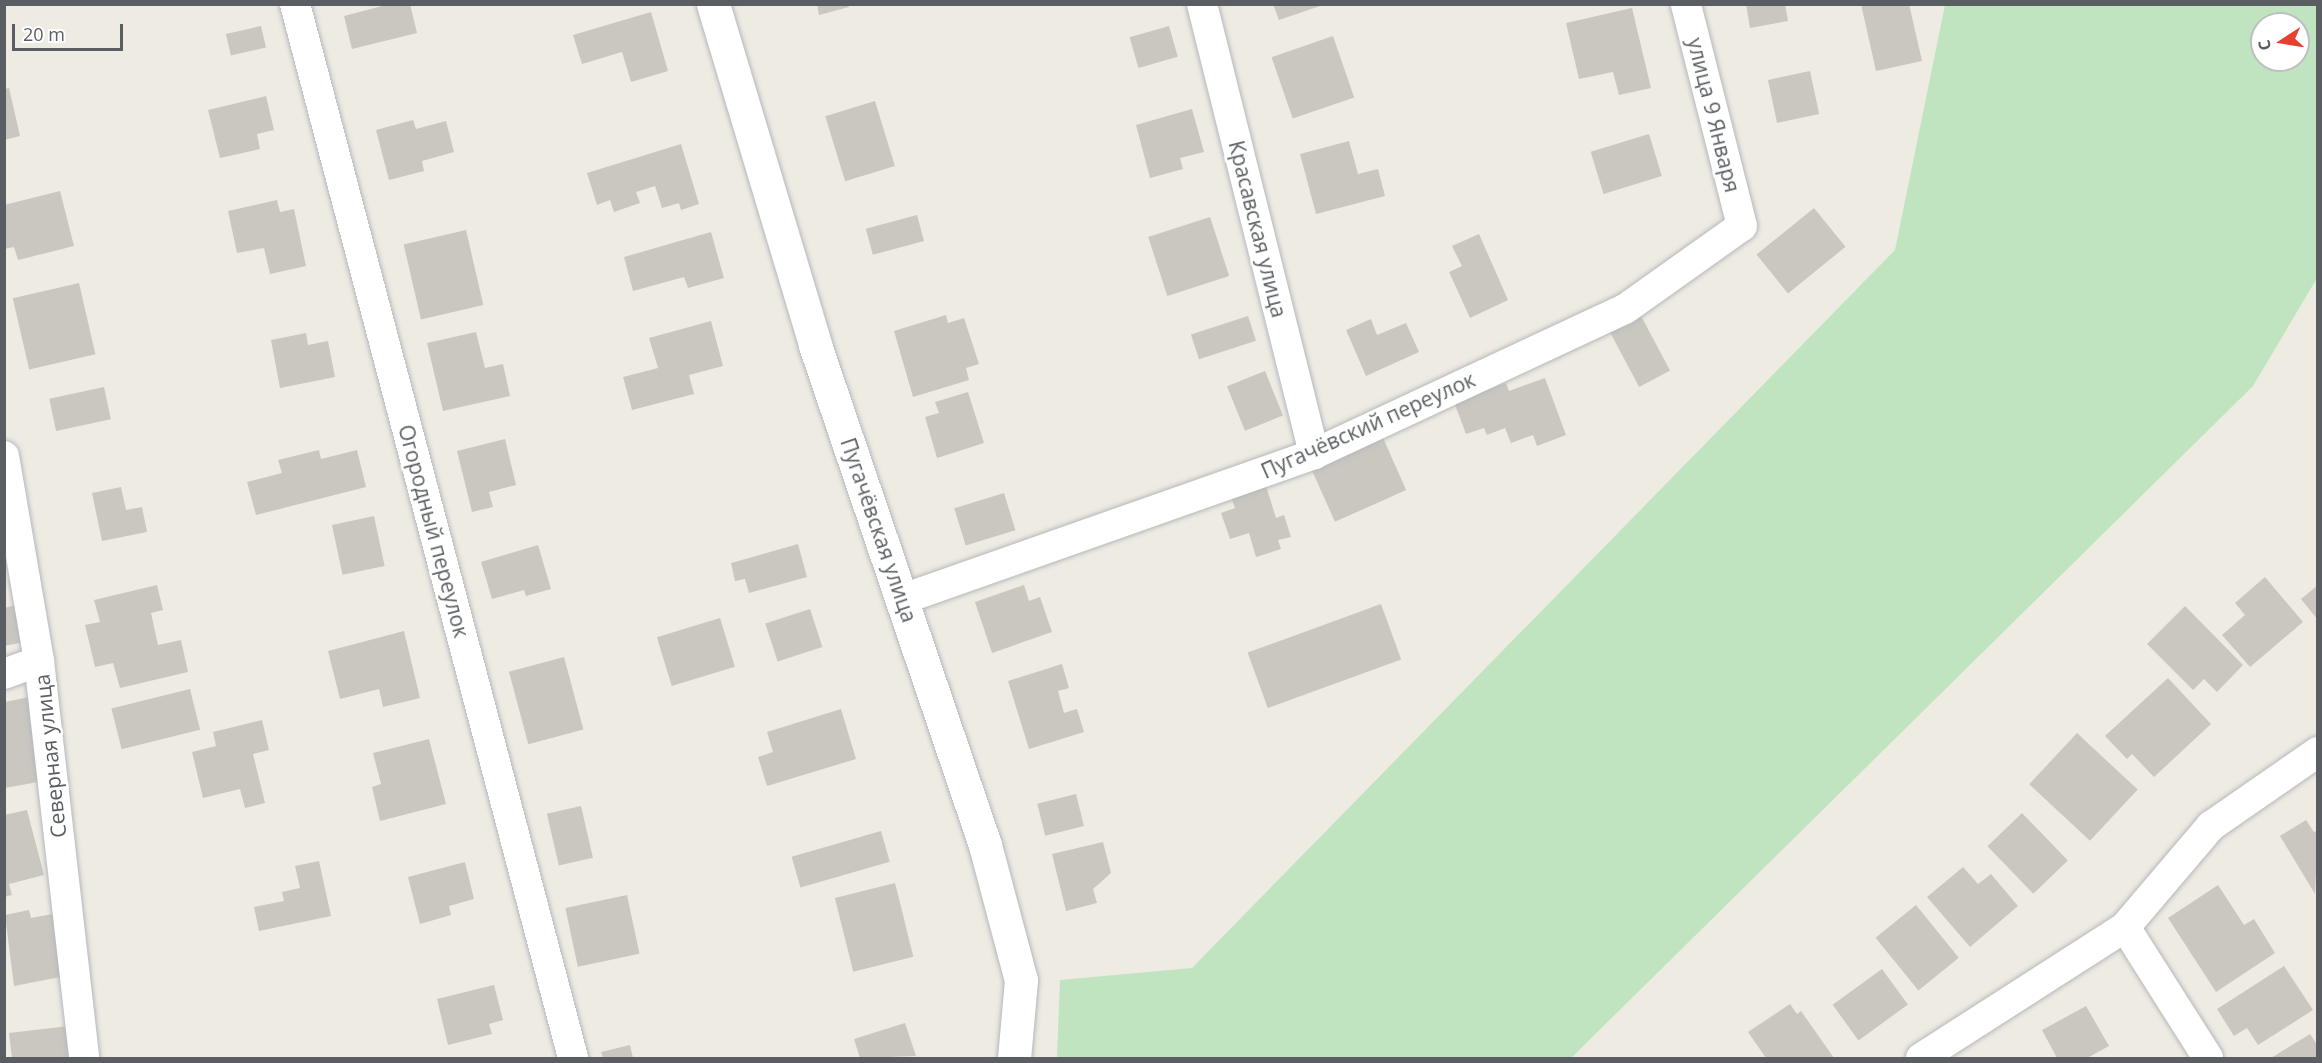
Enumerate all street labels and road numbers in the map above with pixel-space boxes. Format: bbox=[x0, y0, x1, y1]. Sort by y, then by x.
street label: улица 9 Января bbox=[1683, 35, 1745, 195]
street label: Красавская улица bbox=[1224, 138, 1292, 320]
street label: Пугачёвский переулок bbox=[1257, 366, 1479, 484]
street label: Огородный переулок bbox=[393, 422, 475, 640]
street label: Пугачёвская улица bbox=[836, 434, 922, 626]
street label: Северная улица bbox=[29, 673, 71, 839]

